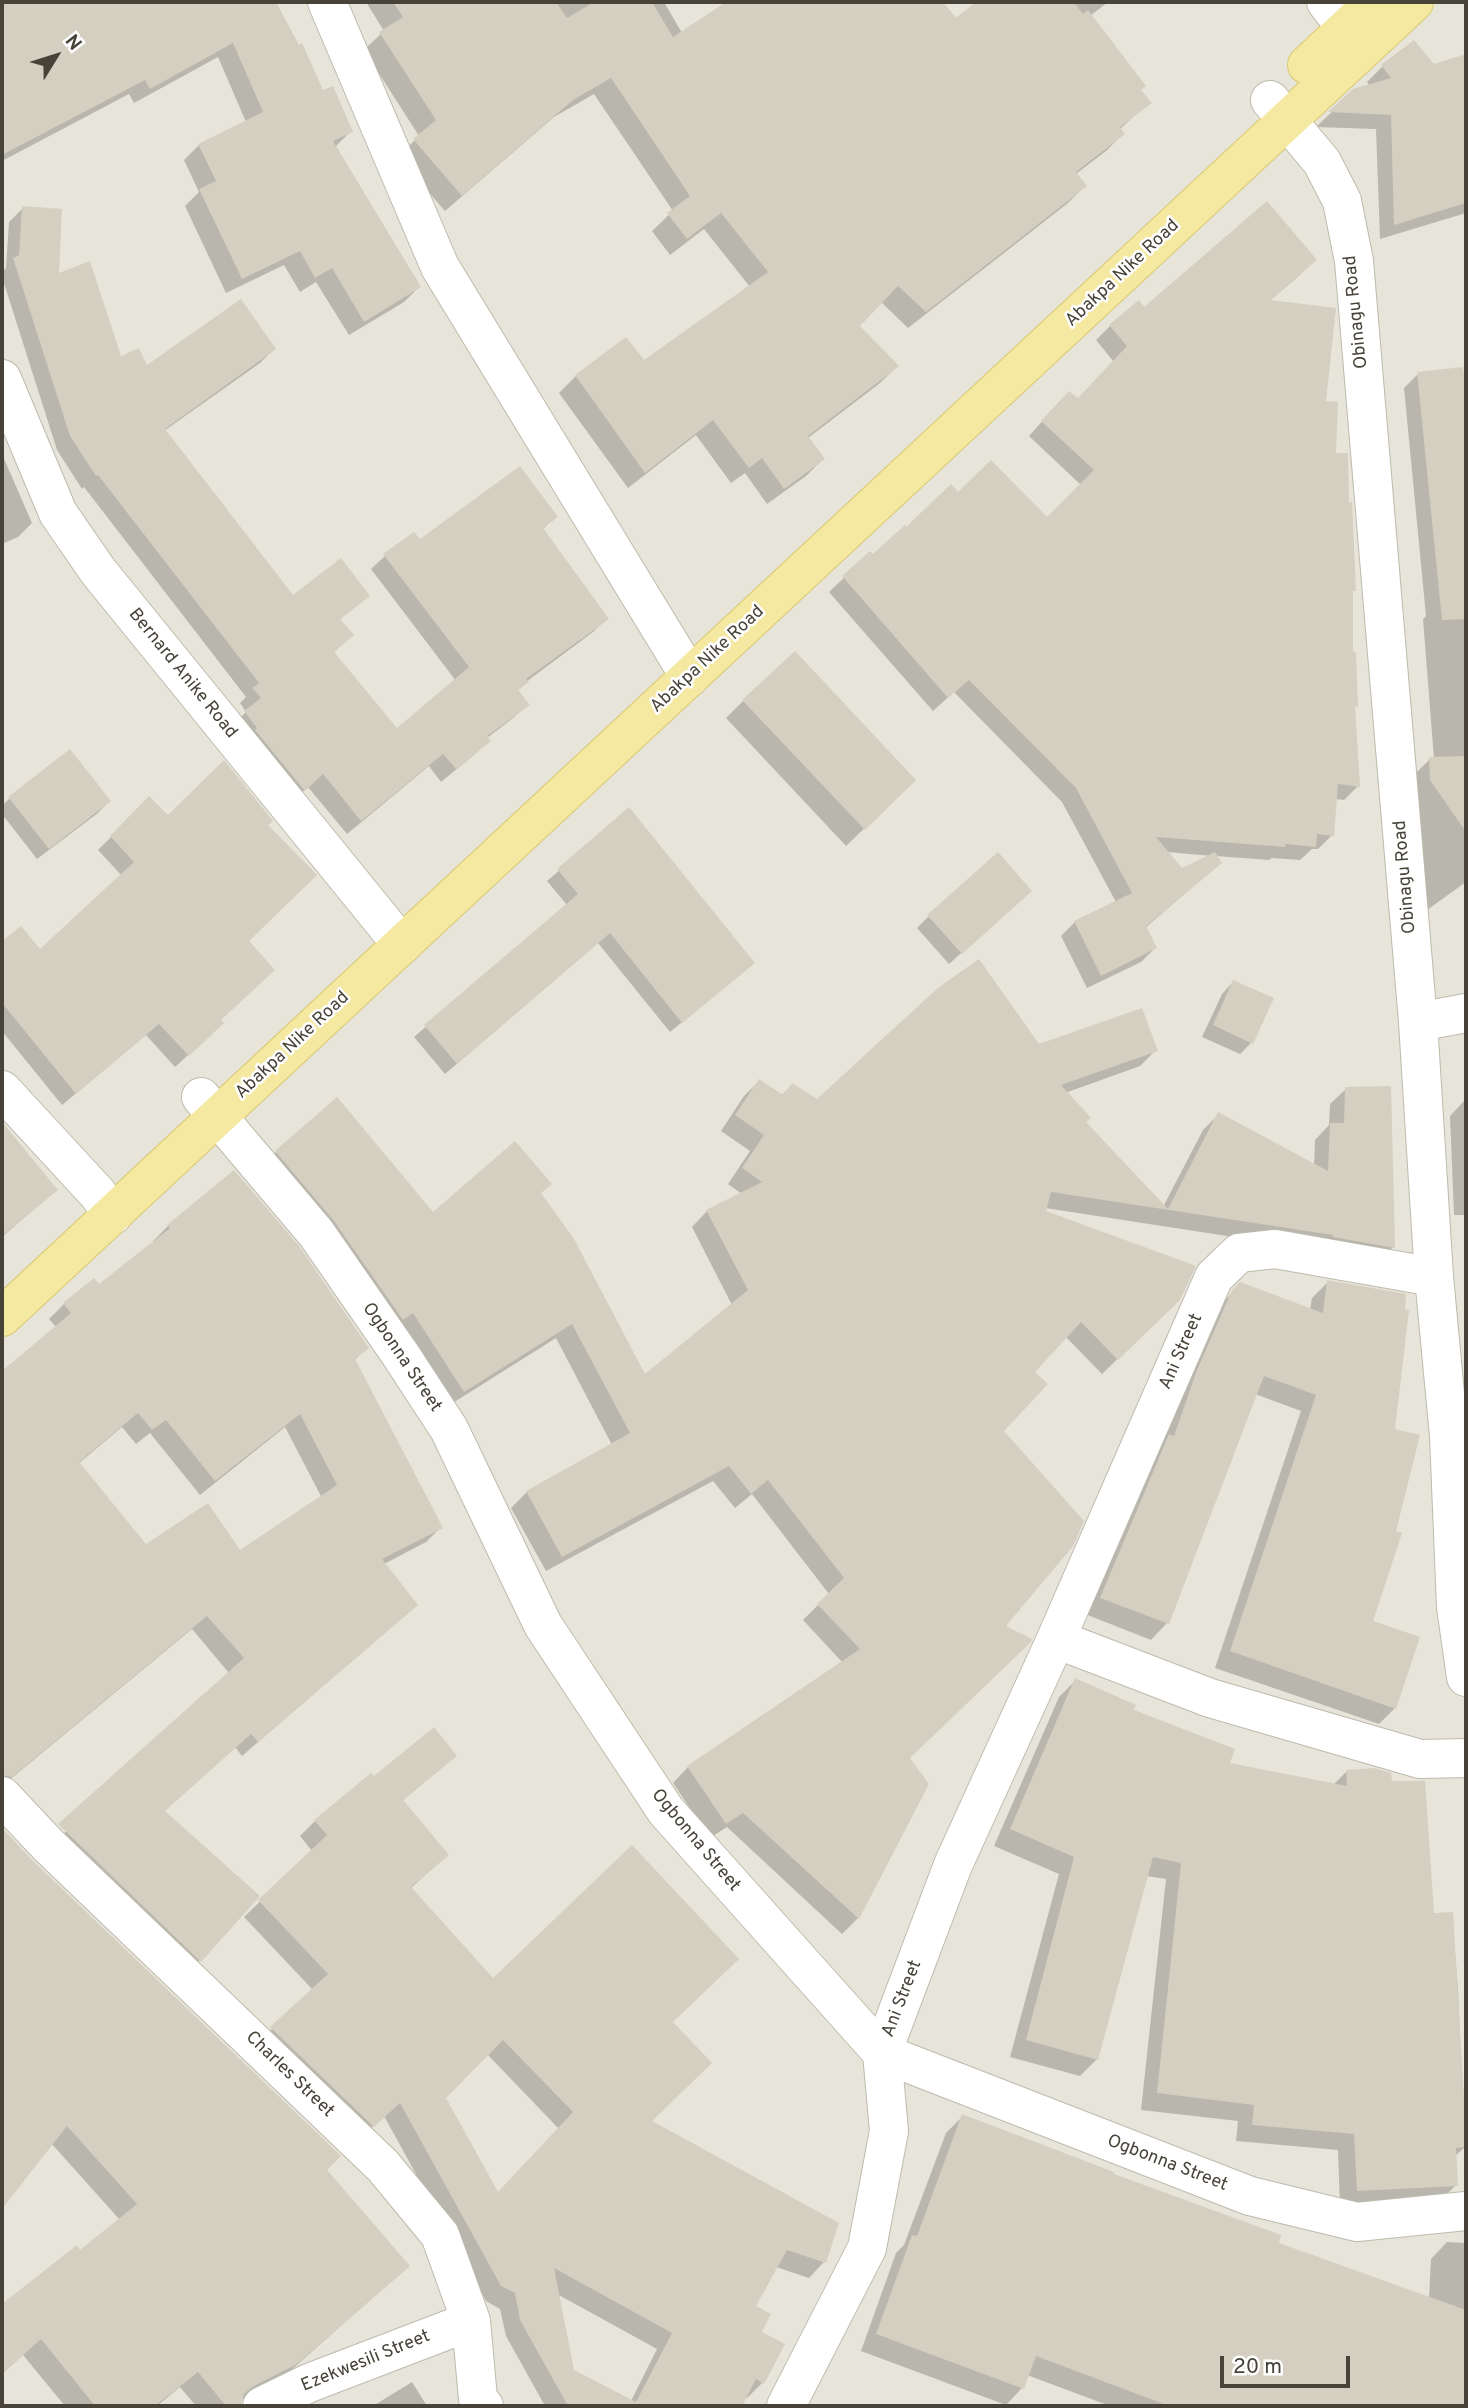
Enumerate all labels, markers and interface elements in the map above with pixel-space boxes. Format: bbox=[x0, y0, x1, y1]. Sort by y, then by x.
north arrow bbox=[21, 21, 91, 91]
text: N bbox=[59, 30, 86, 56]
street label: Abakpa Nike Road bbox=[1062, 216, 1184, 332]
street label: Obinagu Road bbox=[1340, 254, 1374, 370]
street label: Abakpa Nike Road bbox=[647, 602, 769, 718]
street label: Bernard Anike Road bbox=[123, 605, 241, 743]
street label: Obinagu Road bbox=[1390, 819, 1422, 935]
street label: Abakpa Nike Road bbox=[232, 988, 354, 1104]
street label: Ogbonna Street bbox=[356, 1299, 446, 1417]
street label: Ani Street bbox=[1156, 1311, 1208, 1393]
street label: Ogbonna Street bbox=[646, 1785, 744, 1897]
street label: Ani Street bbox=[878, 1957, 928, 2041]
street label: Charles Street bbox=[240, 2027, 338, 2123]
street label: Ogbonna Street bbox=[1104, 2131, 1230, 2197]
street label: Ezekwesili Street bbox=[298, 2326, 434, 2398]
scale bar bbox=[1223, 2342, 1352, 2386]
text: 20 m bbox=[1233, 2354, 1282, 2381]

